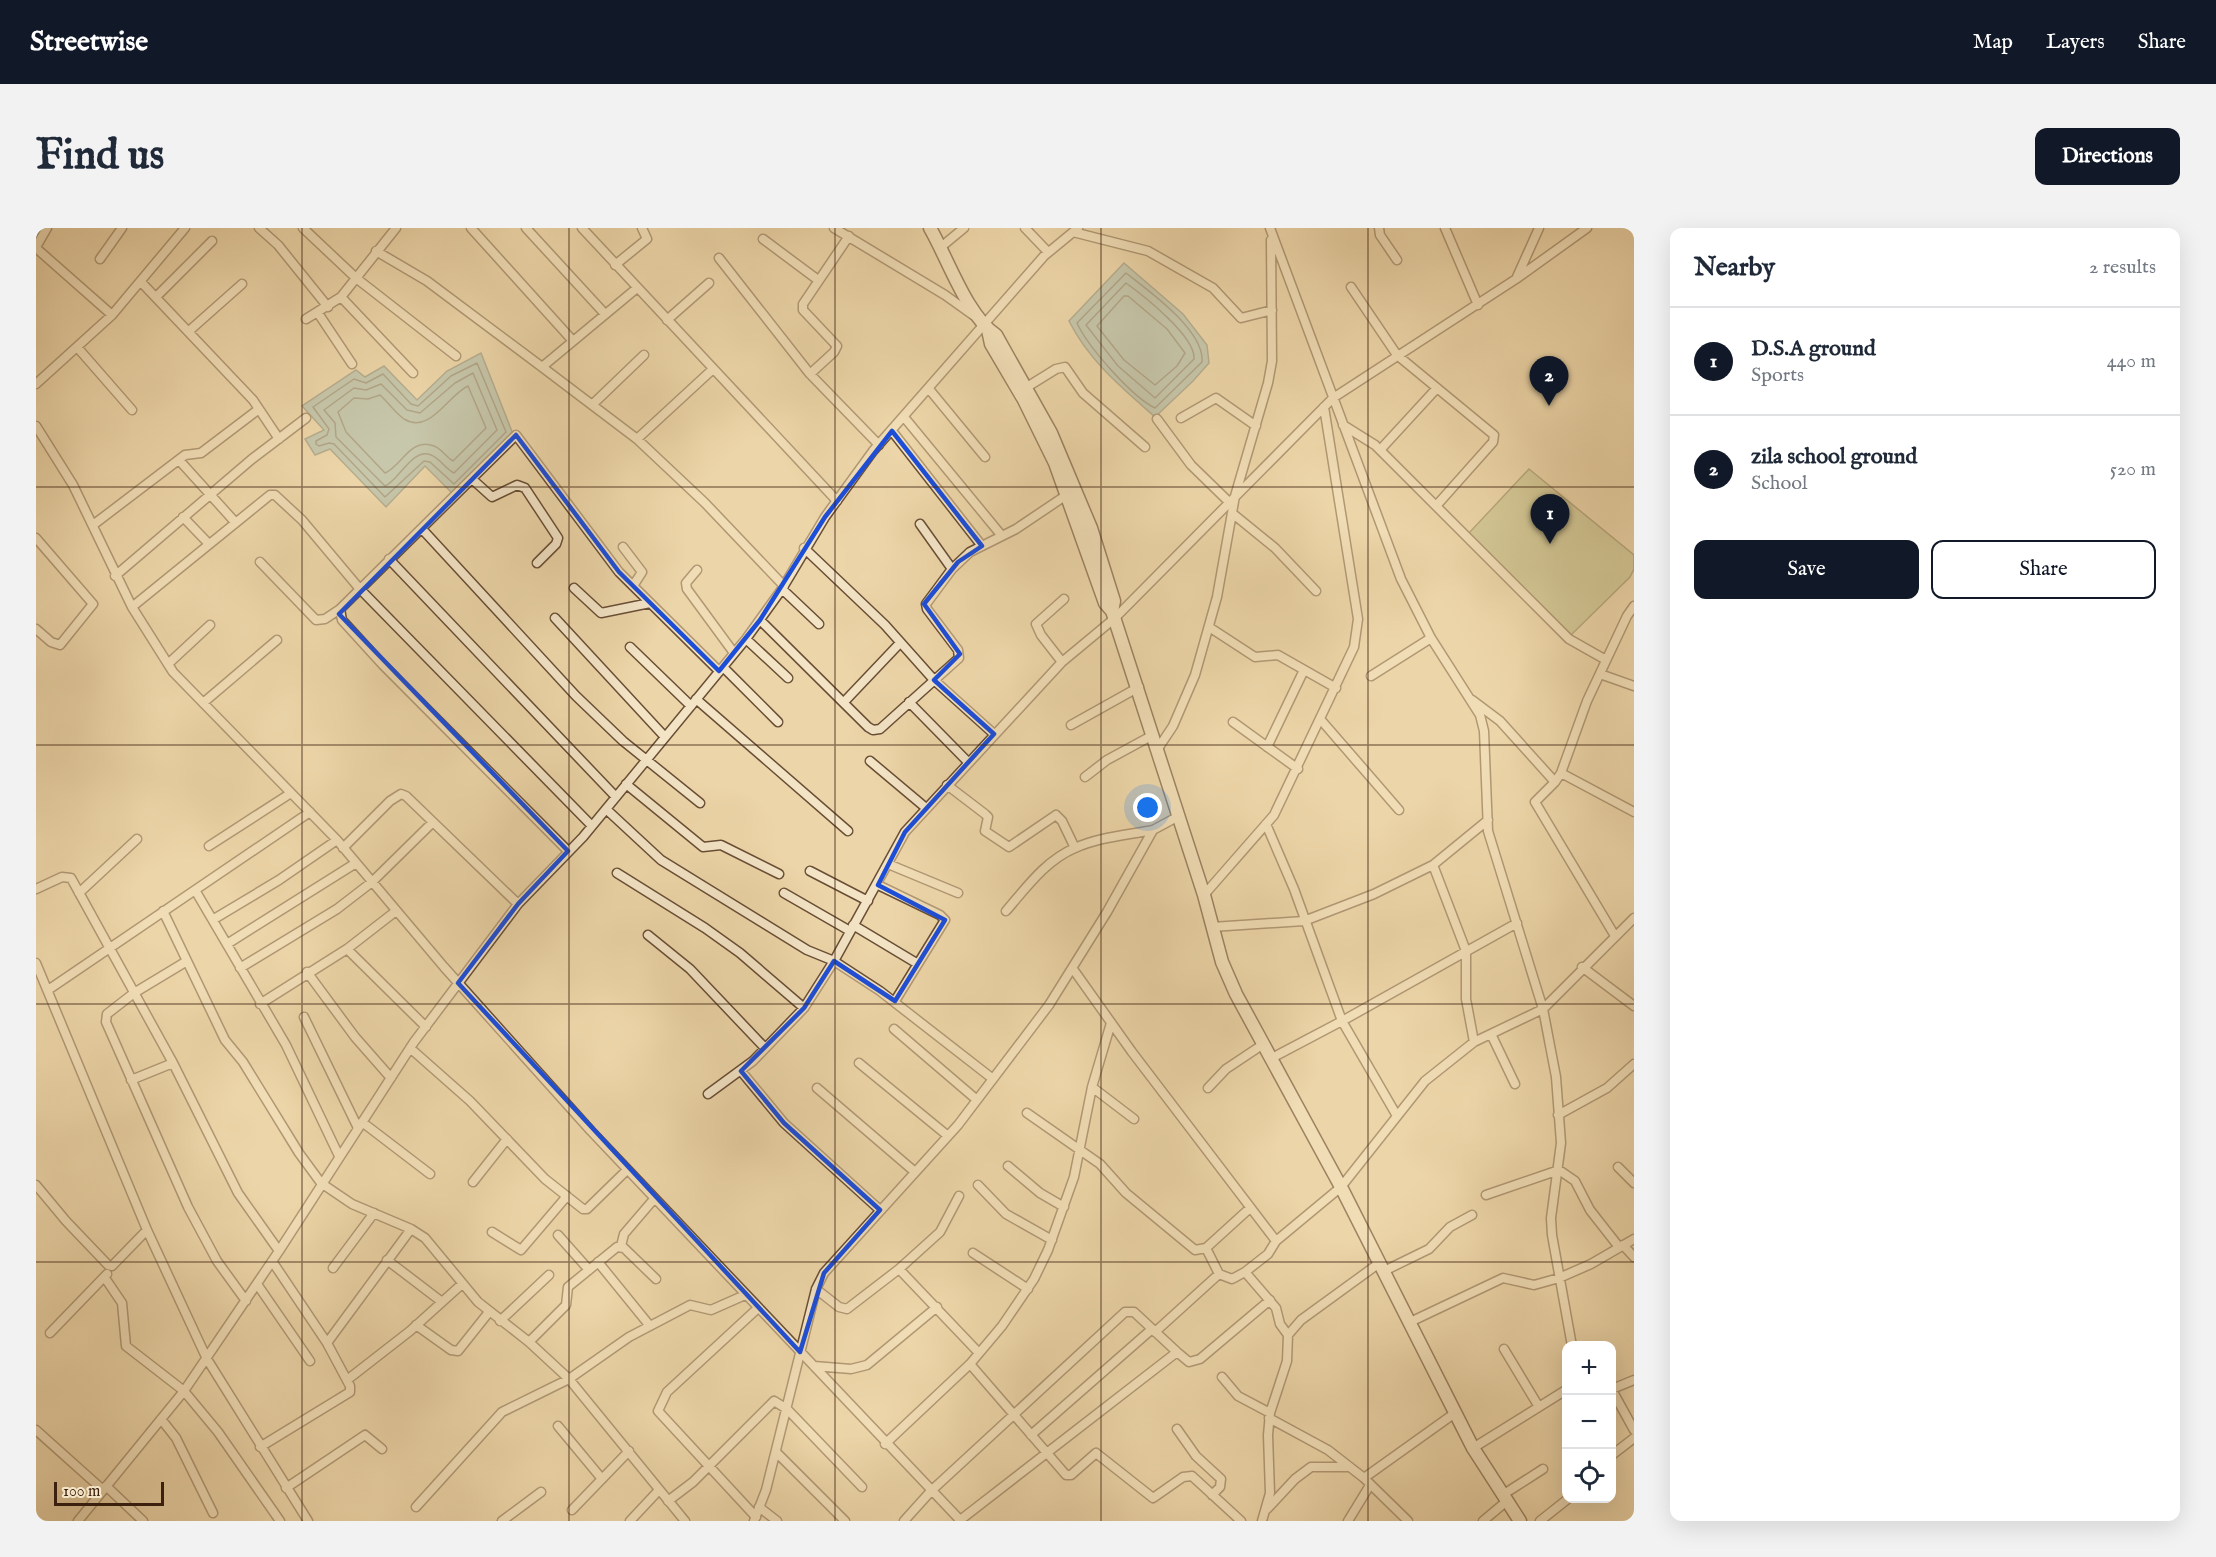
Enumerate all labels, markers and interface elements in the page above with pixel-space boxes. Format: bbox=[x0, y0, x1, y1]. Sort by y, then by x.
text: Streetwise bbox=[30, 25, 148, 60]
text: Map bbox=[1973, 29, 2013, 56]
text: Layers bbox=[2046, 29, 2105, 56]
text: Share bbox=[2138, 29, 2186, 56]
button: Directions bbox=[2035, 128, 2180, 185]
text: Find us bbox=[36, 130, 164, 183]
text: Nearby bbox=[1694, 251, 1775, 284]
text: 2 results bbox=[2089, 255, 2156, 280]
text: D.S.A ground bbox=[1751, 335, 1876, 363]
text: 1 bbox=[1710, 349, 1717, 374]
text: 440 m bbox=[2107, 349, 2156, 374]
pin: 2 bbox=[1530, 356, 1568, 406]
text: Sports bbox=[1751, 363, 1804, 388]
text: zila school ground bbox=[1751, 443, 1917, 471]
text: 2 bbox=[1709, 457, 1718, 482]
text: 520 m bbox=[2110, 457, 2156, 482]
text: School bbox=[1751, 471, 1807, 496]
pin: 1 bbox=[1530, 494, 1570, 544]
button: Save bbox=[1694, 540, 1919, 599]
button: Share bbox=[1931, 540, 2156, 599]
your location bbox=[1133, 793, 1162, 822]
map controls bbox=[1562, 1341, 1616, 1503]
button: + bbox=[1562, 1341, 1616, 1395]
button: − bbox=[1562, 1395, 1616, 1449]
button: locate bbox=[1562, 1449, 1616, 1503]
scale bar bbox=[54, 1479, 164, 1506]
text: 100 m bbox=[63, 1482, 100, 1502]

